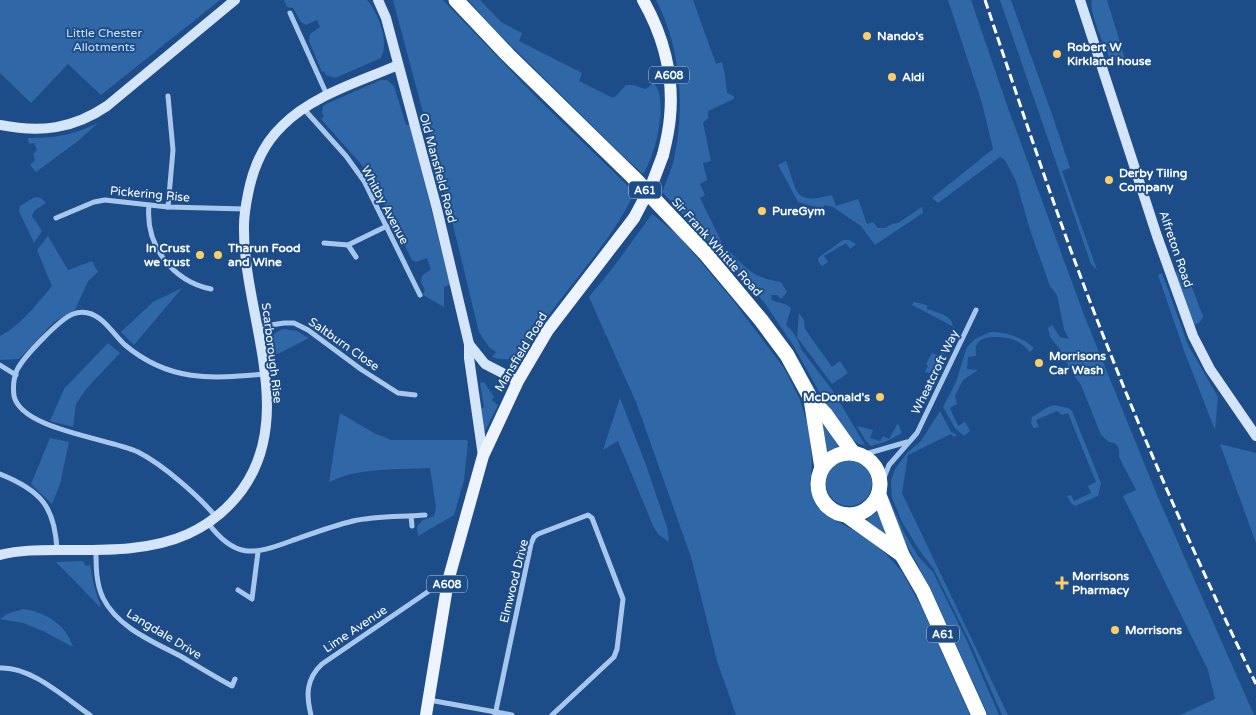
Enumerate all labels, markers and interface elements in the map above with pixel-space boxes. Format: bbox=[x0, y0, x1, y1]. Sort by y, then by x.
park label: Little Chester Allotments bbox=[66, 26, 142, 54]
place label: Nando's bbox=[877, 29, 924, 43]
marker: Nando's bbox=[861, 30, 873, 42]
place label: Robert W Kirkland house bbox=[1067, 40, 1152, 68]
marker: Robert W Kirkland house bbox=[1051, 48, 1063, 60]
road number: A608 bbox=[649, 66, 689, 84]
place label: Aldi bbox=[902, 70, 924, 84]
marker: Aldi bbox=[886, 71, 898, 83]
street label: Old Mansfield Road bbox=[417, 112, 459, 224]
street label: Whitby Avenue bbox=[358, 163, 412, 247]
place label: Derby Tiling Company bbox=[1119, 166, 1187, 195]
marker: Derby Tiling Company bbox=[1103, 174, 1115, 186]
road number: A61 bbox=[629, 182, 661, 198]
street label: Pickering Rise bbox=[109, 184, 191, 204]
street label: Sir Frank Whittle Road bbox=[669, 195, 765, 299]
place label: PureGym bbox=[772, 204, 825, 219]
marker: PureGym bbox=[756, 205, 768, 217]
street label: Alfreton Road bbox=[1156, 209, 1196, 289]
place label: In Crust we trust bbox=[144, 241, 190, 269]
place label: Tharun Food and Wine bbox=[227, 241, 301, 269]
marker: In Crust we trust bbox=[194, 249, 206, 261]
marker: Tharun Food and Wine bbox=[212, 249, 224, 261]
street label: Scarborough Rise bbox=[259, 302, 285, 404]
street label: Mansfield Road bbox=[492, 310, 550, 394]
street label: Saltburn Close bbox=[306, 315, 382, 374]
street label: Wheatcroft Way bbox=[908, 327, 962, 417]
place label: Morrisons Car Wash bbox=[1049, 349, 1106, 377]
marker: Morrisons Car Wash bbox=[1033, 357, 1045, 369]
place label: McDonald's bbox=[803, 390, 870, 404]
marker: McDonald's bbox=[874, 391, 886, 403]
street label: Elmwood Drive bbox=[497, 537, 531, 624]
place label: Morrisons Pharmacy bbox=[1072, 569, 1130, 598]
road number: A608 bbox=[427, 576, 467, 592]
marker: Morrisons Pharmacy bbox=[1056, 577, 1068, 589]
street label: Lime Avenue bbox=[321, 602, 390, 655]
street label: Langdale Drive bbox=[124, 606, 204, 662]
place label: Morrisons bbox=[1125, 623, 1182, 637]
marker: Morrisons bbox=[1109, 624, 1121, 636]
road number: A61 bbox=[927, 626, 959, 642]

